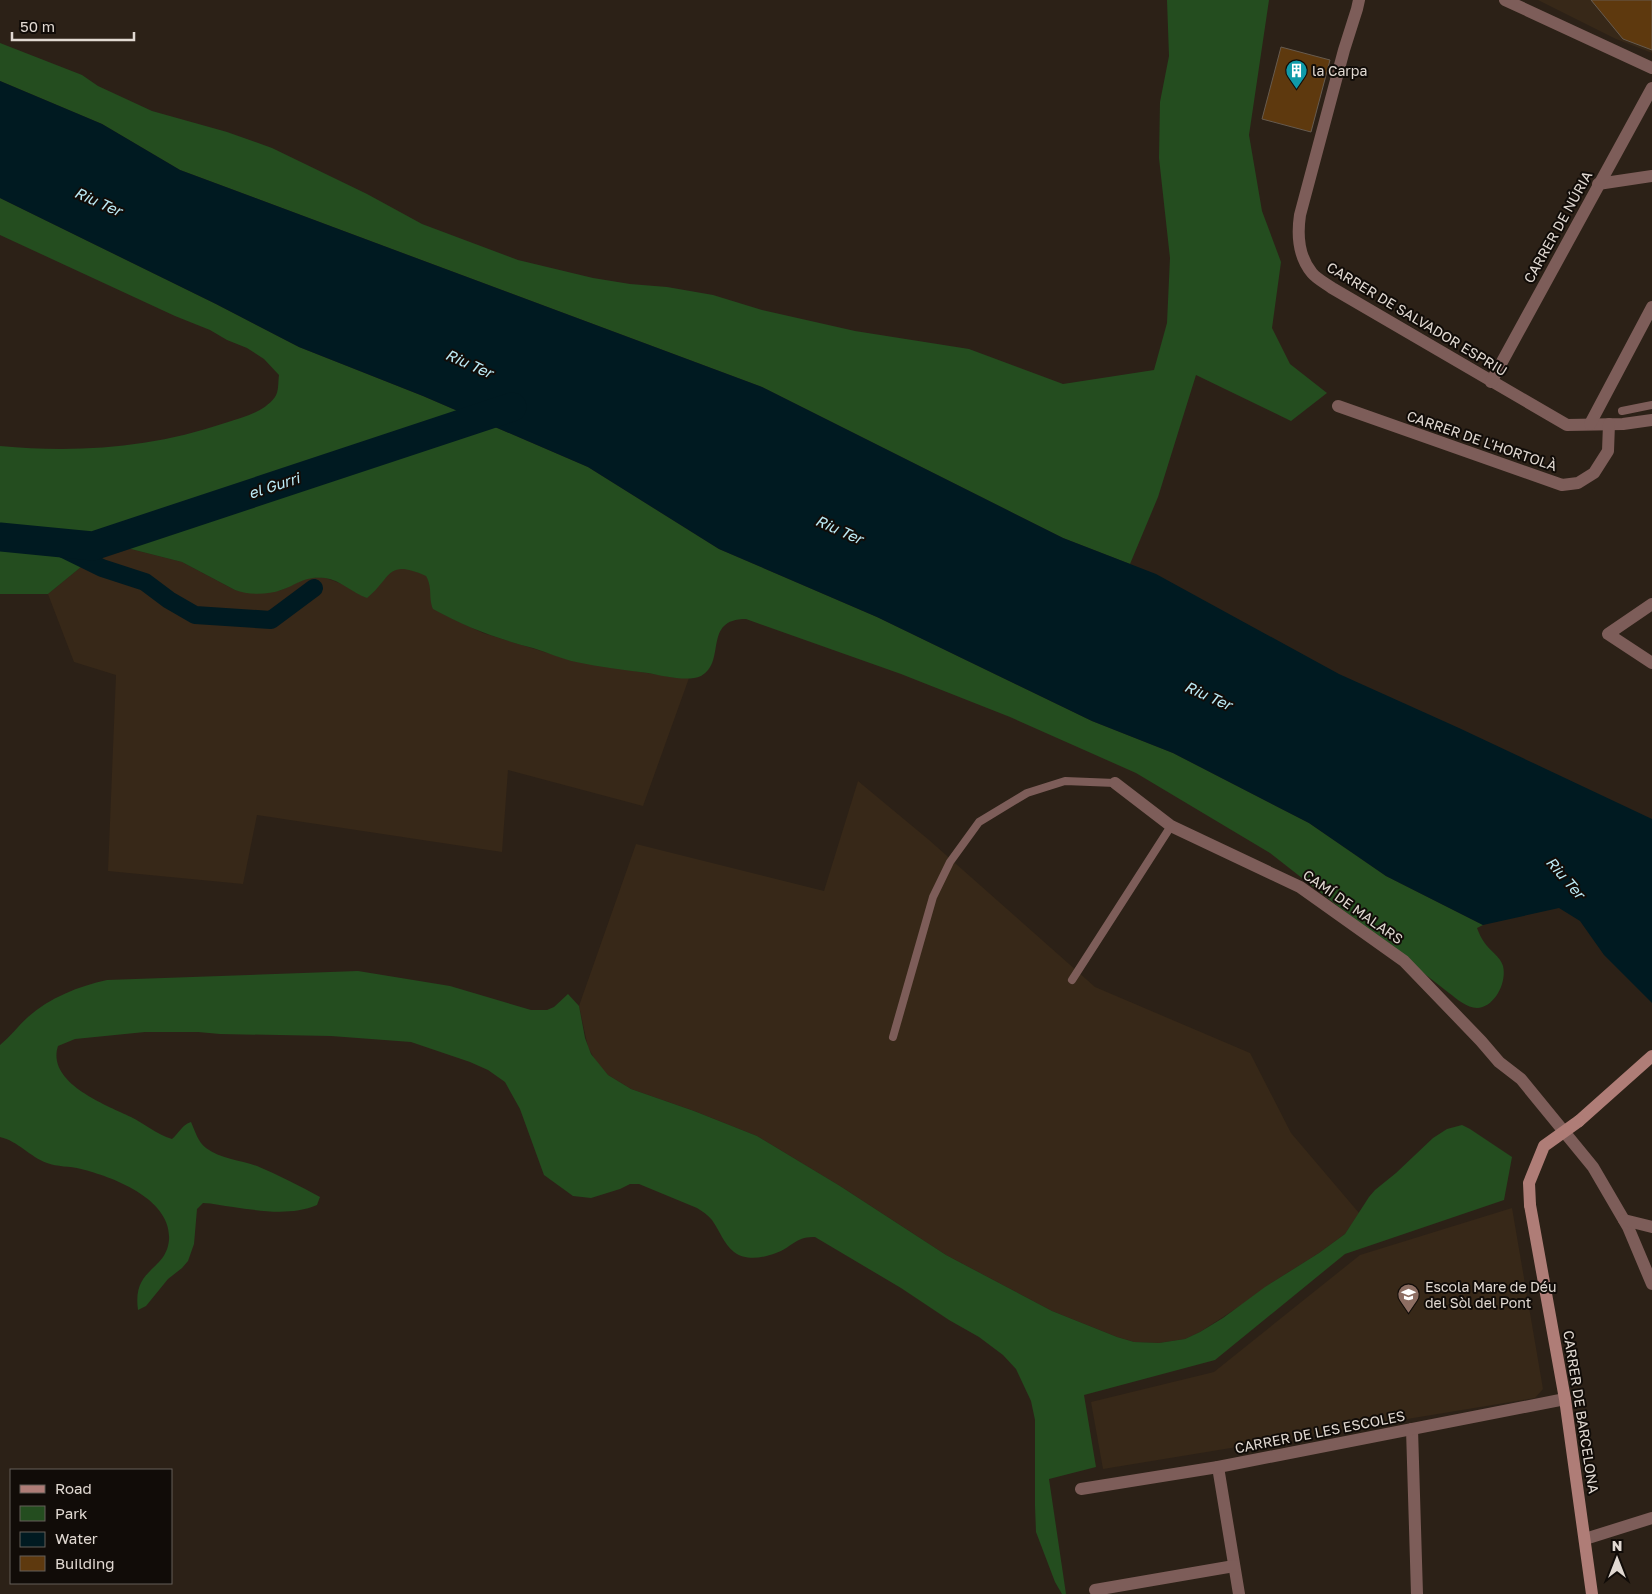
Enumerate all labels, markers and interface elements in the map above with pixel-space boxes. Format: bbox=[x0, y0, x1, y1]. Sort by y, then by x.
scale bar bbox=[12, 10, 135, 42]
text: 50 m bbox=[20, 17, 55, 35]
building icon: la Carpa bbox=[1284, 59, 1308, 90]
place label: la Carpa bbox=[1312, 62, 1367, 79]
street label: CARRER DE NÚRIA bbox=[1520, 167, 1596, 286]
water label: Riu Ter bbox=[72, 183, 127, 220]
street label: CARRER DE SALVADOR ESPRIU bbox=[1324, 258, 1510, 379]
water label: Riu Ter bbox=[443, 345, 498, 382]
street label: CARRER DE L'HORTOLÀ bbox=[1405, 407, 1560, 474]
water label: el Gurri bbox=[246, 468, 303, 502]
water label: Riu Ter bbox=[813, 511, 868, 548]
water label: Riu Ter bbox=[1182, 677, 1237, 714]
water label: Riu Ter bbox=[1543, 853, 1590, 904]
street label: CAMÍ DE MALARS bbox=[1300, 866, 1407, 947]
place label: Escola Mare de Déu del Sòl del Pont bbox=[1425, 1278, 1556, 1311]
school or university icon: Escola Mare de Déu del Sòl del Pont bbox=[1397, 1283, 1421, 1314]
street label: CARRER DE BARCELONA bbox=[1560, 1329, 1603, 1495]
street label: CARRER DE LES ESCOLES bbox=[1233, 1407, 1406, 1456]
legend bbox=[10, 1469, 172, 1584]
text: Road bbox=[55, 1479, 92, 1497]
text: Park bbox=[55, 1504, 88, 1522]
text: Water bbox=[55, 1529, 98, 1547]
north arrow bbox=[1592, 1534, 1642, 1584]
text: N bbox=[1612, 1537, 1622, 1554]
text: Building bbox=[55, 1554, 115, 1572]

